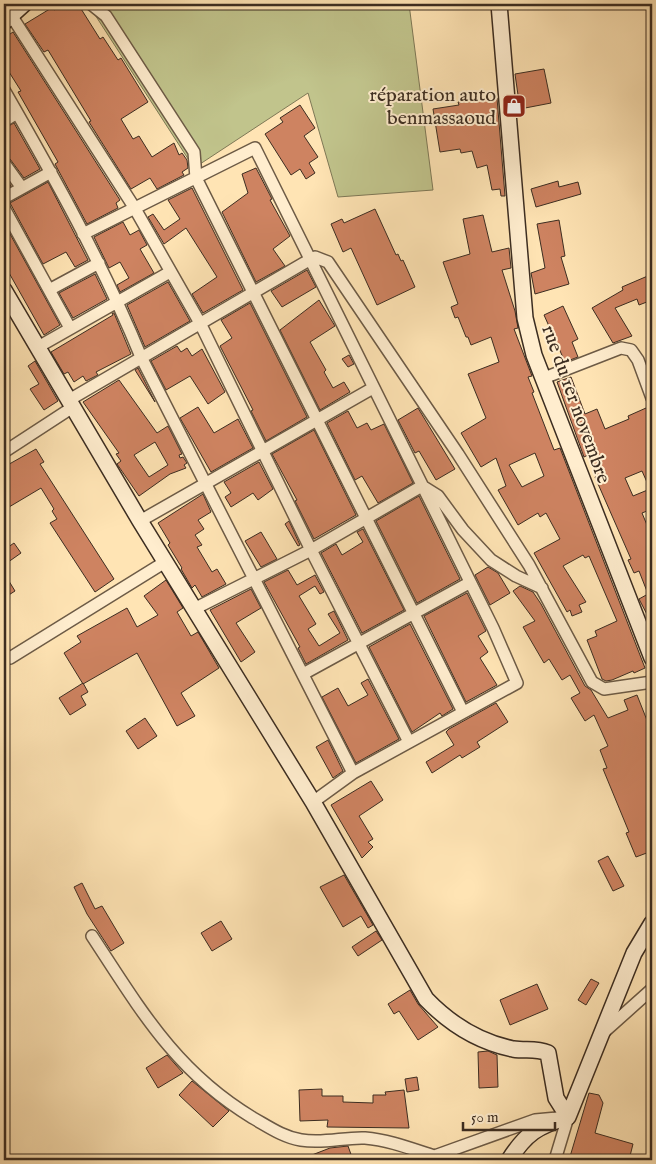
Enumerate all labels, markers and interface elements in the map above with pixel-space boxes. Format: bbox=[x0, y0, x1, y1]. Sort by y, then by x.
place label: réparation auto benmassaoud bbox=[370, 83, 496, 131]
shop icon: réparation auto benmassaoud bbox=[501, 93, 527, 119]
street label: rue du 1er novembre bbox=[535, 322, 616, 487]
scale bar bbox=[463, 1099, 556, 1131]
text: 50 m bbox=[471, 1108, 499, 1127]

